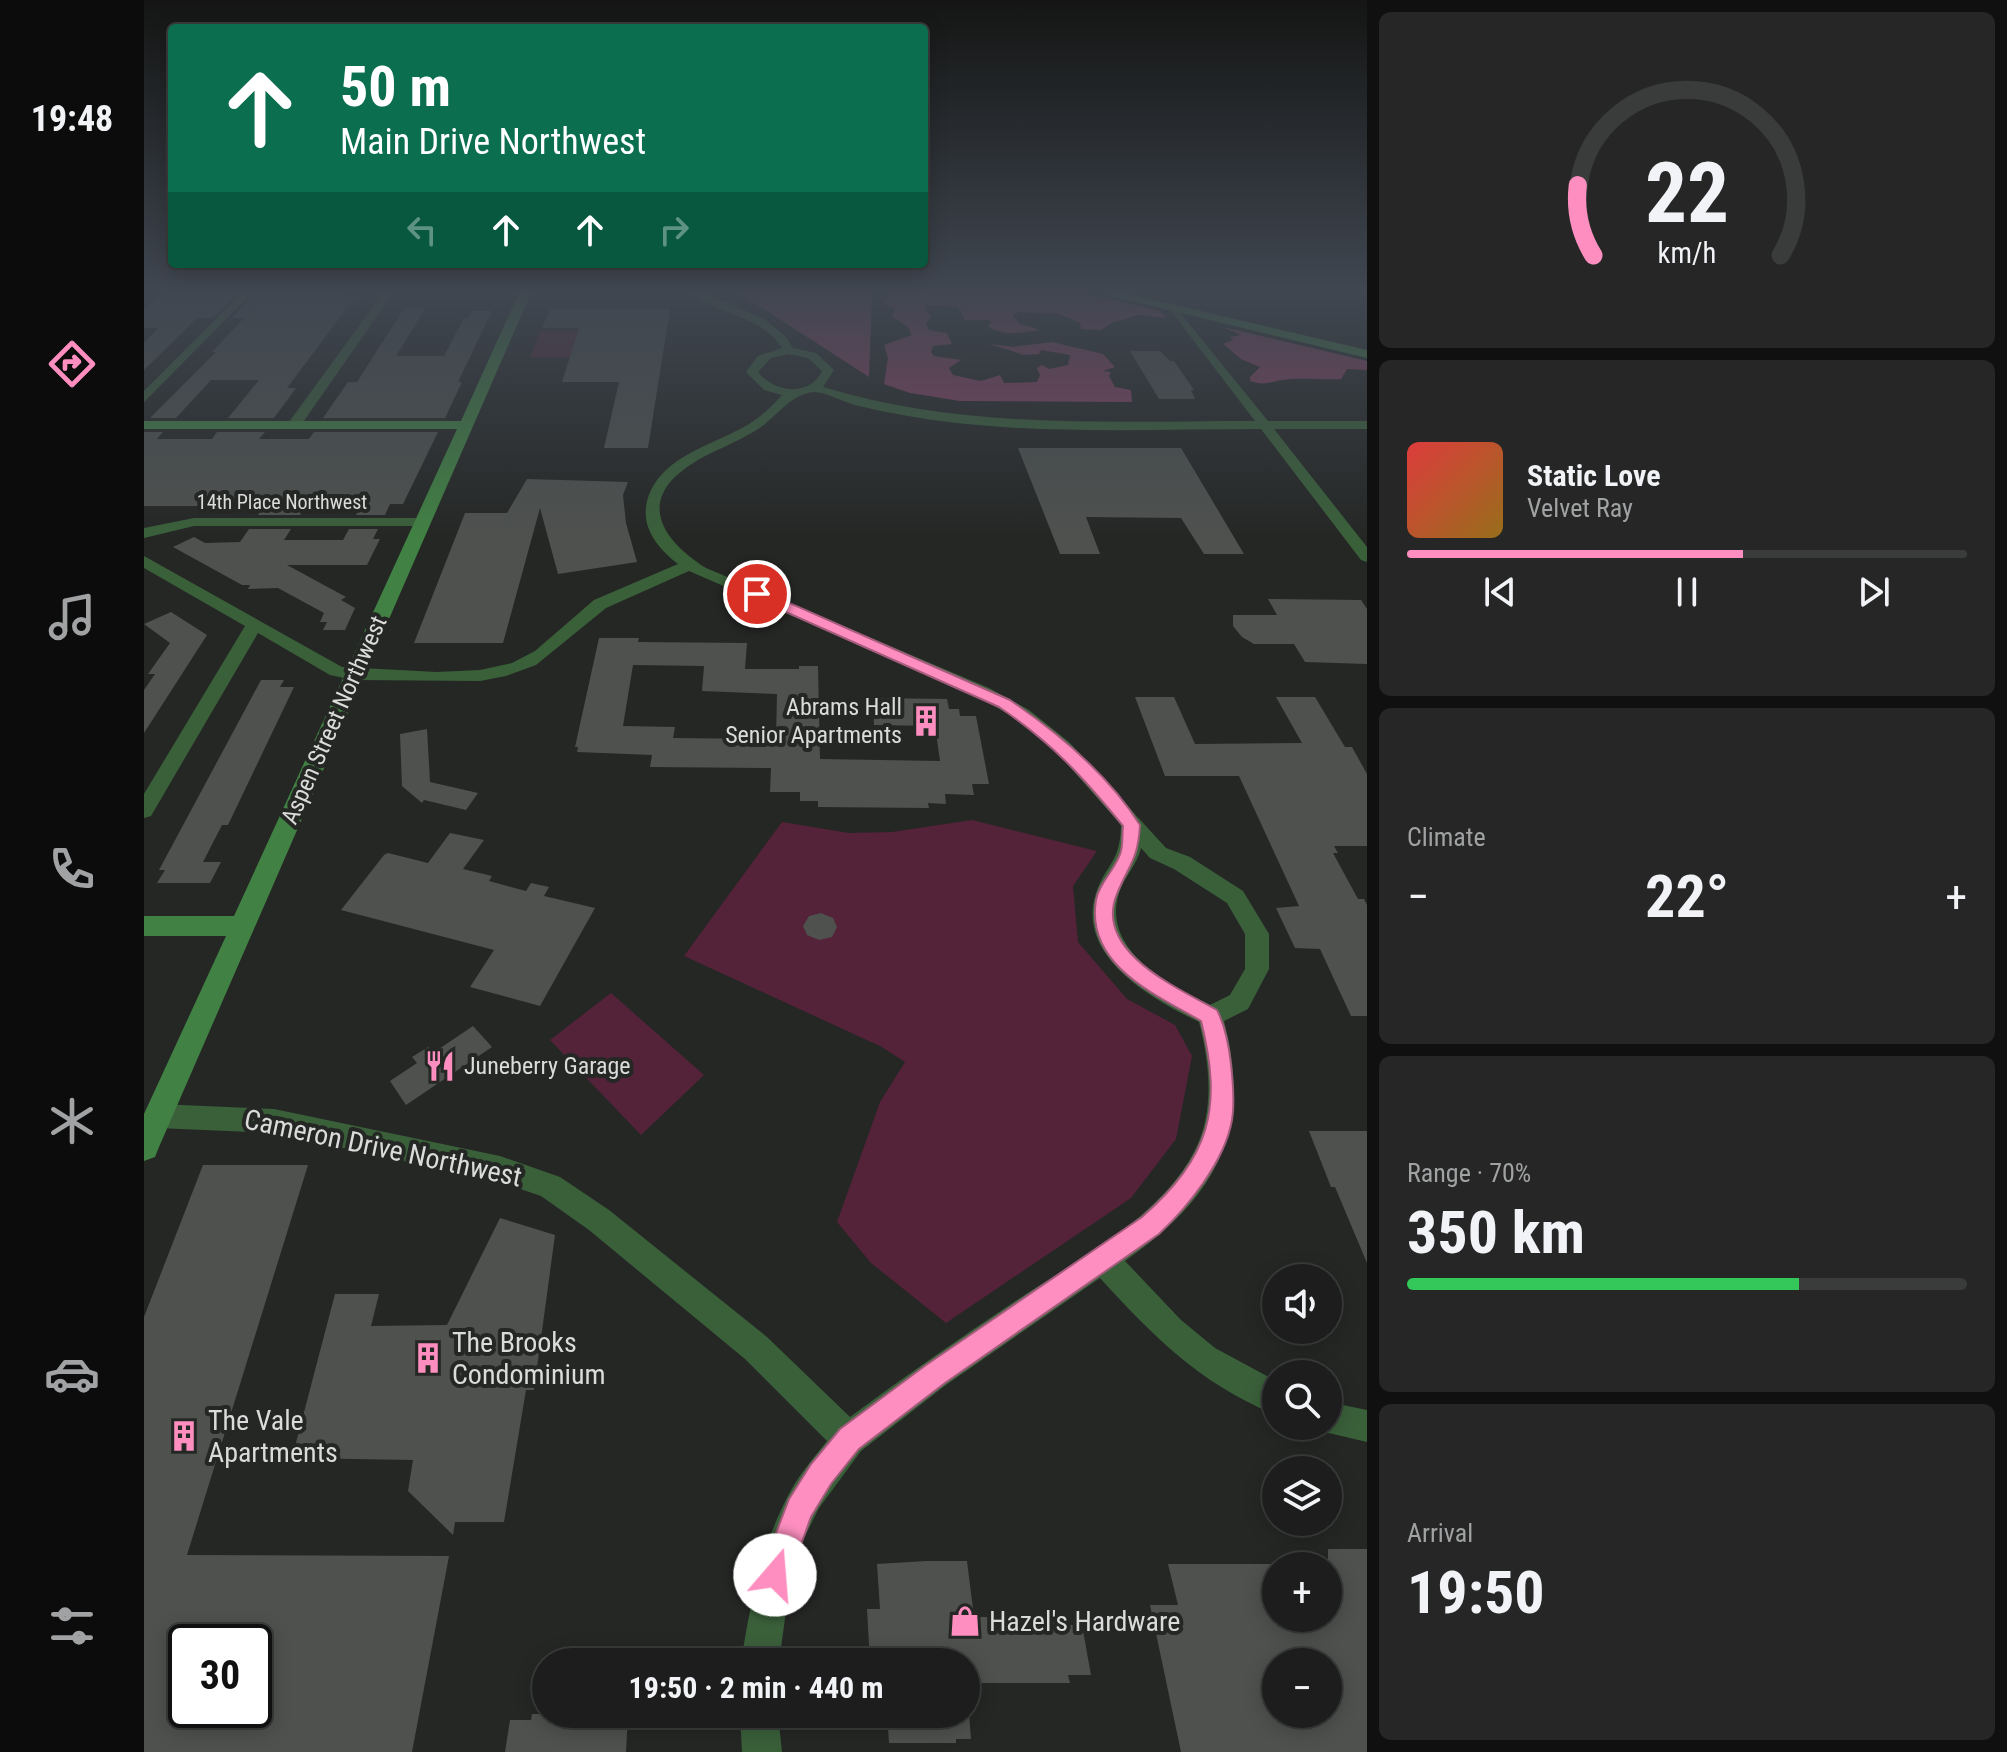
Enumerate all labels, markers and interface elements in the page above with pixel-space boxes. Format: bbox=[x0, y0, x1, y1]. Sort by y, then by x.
text: 50 m bbox=[340, 54, 451, 120]
icon: ahead bbox=[208, 56, 312, 160]
text: 19:48 bbox=[31, 98, 113, 140]
text: Main Drive Northwest bbox=[340, 121, 646, 163]
text: 22 bbox=[1645, 145, 1729, 242]
icon: left bbox=[400, 208, 444, 252]
icon: ahead bbox=[484, 208, 528, 252]
icon: ahead bbox=[568, 208, 612, 252]
icon: right bbox=[652, 208, 696, 252]
text: km/h bbox=[1658, 236, 1716, 270]
icon: directions bbox=[44, 336, 100, 392]
text: Static Love bbox=[1527, 458, 1661, 493]
street label: 14th Place Northwest bbox=[197, 490, 367, 514]
text: Velvet Ray bbox=[1527, 493, 1633, 523]
pin bbox=[723, 560, 791, 628]
icon: previous bbox=[1478, 570, 1522, 614]
icon: pause bbox=[1665, 570, 1709, 614]
icon: next bbox=[1852, 570, 1896, 614]
icon: arrive bbox=[735, 572, 779, 616]
icon: music bbox=[44, 589, 100, 645]
street label: Aspen Street Northwest bbox=[275, 611, 393, 829]
place label: Abrams Hall Senior Apartments bbox=[725, 693, 902, 749]
building icon: Abrams Hall Senior Apartments bbox=[909, 704, 943, 738]
text: Climate bbox=[1407, 822, 1486, 852]
icon: phone bbox=[44, 841, 100, 897]
text: 22° bbox=[1645, 861, 1729, 932]
text: − bbox=[1407, 871, 1429, 923]
text: + bbox=[1945, 871, 1967, 923]
restaurant icon: Juneberry Garage bbox=[423, 1049, 457, 1083]
place label: Juneberry Garage bbox=[464, 1052, 631, 1080]
icon: climate bbox=[44, 1093, 100, 1149]
street label: Cameron Drive Northwest bbox=[241, 1102, 525, 1194]
text: Range · 70% bbox=[1407, 1158, 1531, 1188]
text: 350 km bbox=[1407, 1197, 1585, 1268]
map controls bbox=[1262, 1264, 1342, 1728]
button: sound bbox=[1262, 1264, 1342, 1344]
place label: The Brooks Condominium bbox=[452, 1326, 606, 1391]
building icon: The Brooks Condominium bbox=[411, 1341, 445, 1375]
icon: car bbox=[44, 1346, 100, 1402]
button: search bbox=[1262, 1360, 1342, 1440]
place label: The Vale Apartments bbox=[208, 1404, 338, 1469]
building icon: The Vale Apartments bbox=[167, 1419, 201, 1453]
button: layers bbox=[1262, 1456, 1342, 1536]
text: Arrival bbox=[1407, 1518, 1473, 1548]
position arrow bbox=[733, 1533, 817, 1617]
button: + bbox=[1262, 1552, 1342, 1632]
text: 19:50 bbox=[1407, 1557, 1545, 1628]
icon: filters bbox=[44, 1598, 100, 1654]
shop icon: Hazel's Hardware bbox=[948, 1604, 982, 1638]
place label: Hazel's Hardware bbox=[989, 1605, 1180, 1638]
speed limit sign: 30 bbox=[168, 1624, 272, 1728]
button: − bbox=[1262, 1648, 1342, 1728]
text: 19:50 · 2 min · 440 m bbox=[629, 1670, 883, 1705]

